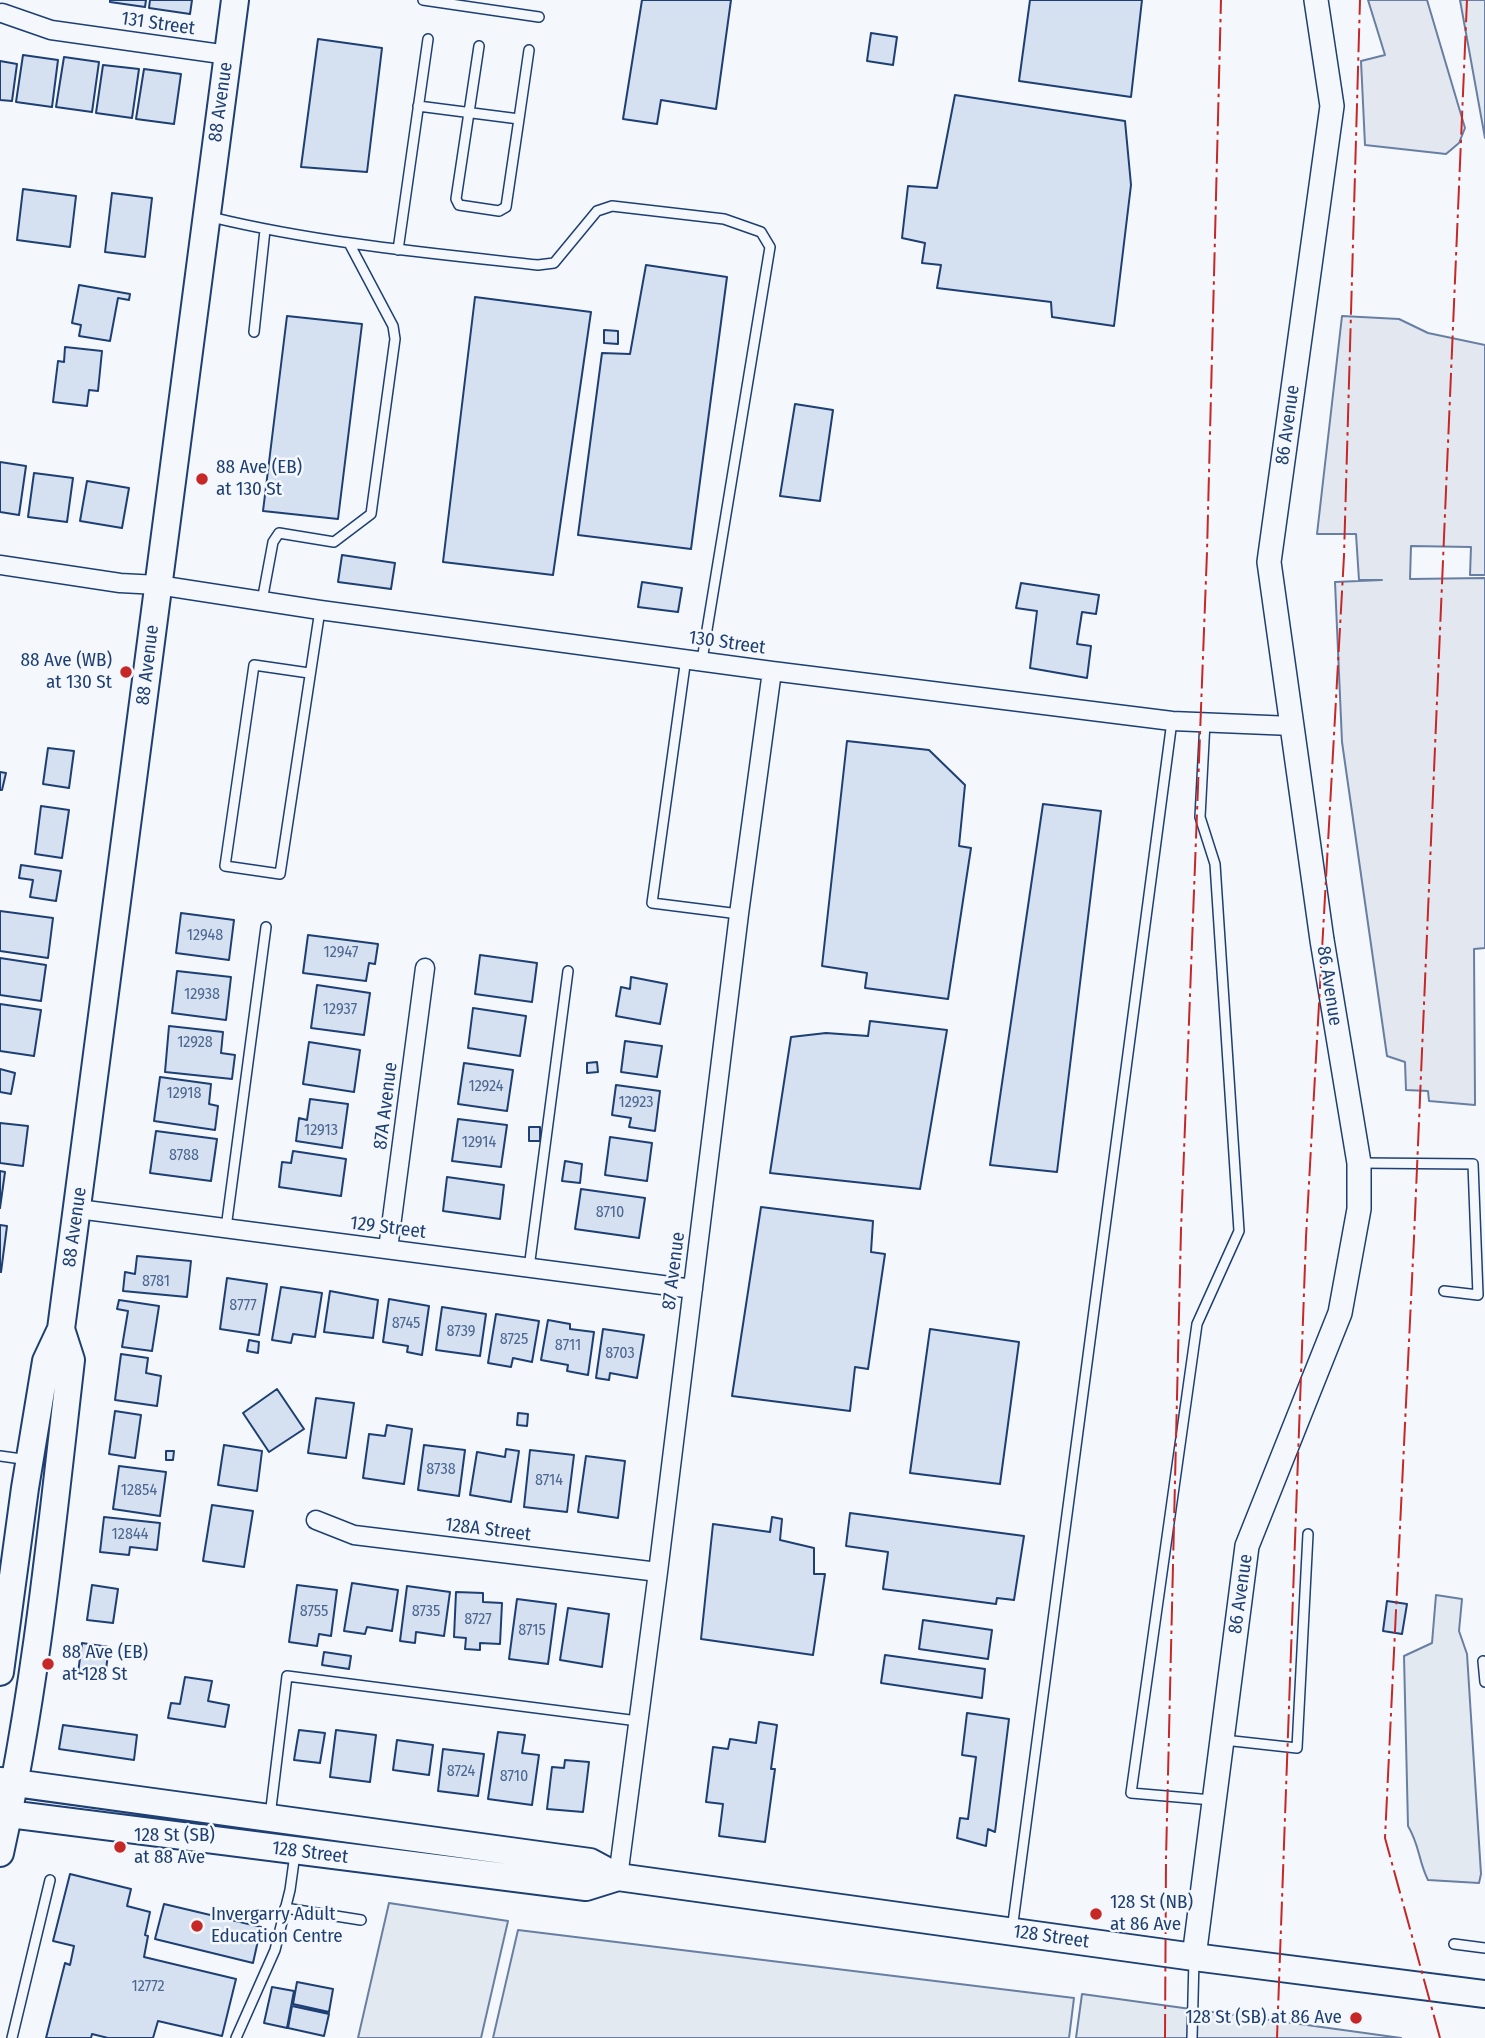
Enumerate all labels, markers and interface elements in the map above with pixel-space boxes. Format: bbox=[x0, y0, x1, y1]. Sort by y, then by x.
street label: 131 Street bbox=[120, 8, 196, 40]
street label: 88 Avenue bbox=[204, 61, 238, 143]
street label: 86 Avenue bbox=[1271, 384, 1305, 466]
place label: 88 Ave (EB) at 130 St bbox=[216, 457, 302, 501]
marker: 88 Ave (EB) at 130 St bbox=[194, 471, 210, 487]
street label: 88 Avenue bbox=[132, 624, 164, 706]
street label: 130 Street bbox=[687, 626, 767, 660]
place label: 88 Ave (WB) at 130 St bbox=[20, 650, 112, 694]
marker: 88 Ave (WB) at 130 St bbox=[118, 664, 134, 680]
house number: 12948 bbox=[187, 926, 223, 946]
house number: 12947 bbox=[324, 943, 358, 963]
street label: 86 Avenue bbox=[1311, 944, 1347, 1028]
house number: 12938 bbox=[184, 985, 220, 1005]
house number: 12937 bbox=[323, 1000, 357, 1020]
house number: 12928 bbox=[177, 1033, 213, 1053]
street label: 87A Avenue bbox=[369, 1061, 403, 1151]
house number: 12924 bbox=[468, 1077, 504, 1097]
house number: 12918 bbox=[167, 1084, 201, 1104]
house number: 12923 bbox=[619, 1093, 653, 1113]
house number: 12913 bbox=[304, 1121, 338, 1141]
house number: 12914 bbox=[462, 1133, 496, 1153]
house number: 8788 bbox=[169, 1146, 199, 1166]
street label: 88 Avenue bbox=[58, 1186, 92, 1268]
house number: 8710 bbox=[596, 1203, 624, 1223]
street label: 129 Street bbox=[349, 1212, 427, 1244]
street label: 87 Avenue bbox=[658, 1231, 690, 1311]
house number: 8781 bbox=[142, 1272, 170, 1292]
house number: 8777 bbox=[229, 1296, 257, 1316]
house number: 8745 bbox=[392, 1314, 420, 1334]
house number: 8739 bbox=[447, 1322, 475, 1342]
house number: 8725 bbox=[500, 1330, 528, 1350]
house number: 8711 bbox=[555, 1336, 581, 1356]
house number: 8703 bbox=[605, 1344, 635, 1364]
house number: 8738 bbox=[426, 1460, 456, 1480]
house number: 8714 bbox=[535, 1471, 563, 1491]
house number: 12854 bbox=[121, 1481, 157, 1501]
street label: 128A Street bbox=[444, 1513, 532, 1547]
house number: 12844 bbox=[112, 1525, 148, 1545]
street label: 86 Avenue bbox=[1224, 1553, 1258, 1635]
house number: 8755 bbox=[300, 1602, 328, 1622]
house number: 8735 bbox=[412, 1602, 440, 1622]
house number: 8727 bbox=[464, 1610, 492, 1630]
house number: 8715 bbox=[518, 1621, 546, 1641]
place label: 88 Ave (EB) at 128 St bbox=[62, 1642, 148, 1686]
marker: 88 Ave (EB) at 128 St bbox=[40, 1656, 56, 1672]
house number: 8724 bbox=[447, 1762, 475, 1782]
house number: 8710 bbox=[500, 1767, 528, 1787]
place label: 128 St (SB) at 88 Ave bbox=[134, 1825, 215, 1869]
street label: 128 Street bbox=[271, 1837, 349, 1869]
marker: 128 St (SB) at 88 Ave bbox=[112, 1839, 128, 1855]
place label: 128 St (NB) at 86 Ave bbox=[1110, 1892, 1193, 1936]
place label: Invergarry Adult Education Centre bbox=[211, 1904, 343, 1948]
marker: 128 St (NB) at 86 Ave bbox=[1088, 1906, 1104, 1922]
marker: Invergarry Adult Education Centre bbox=[189, 1918, 205, 1934]
street label: 128 Street bbox=[1012, 1920, 1090, 1954]
house number: 12772 bbox=[131, 1977, 165, 1997]
place label: 128 St (SB) at 86 Ave bbox=[1186, 2007, 1342, 2029]
marker: 128 St (SB) at 86 Ave bbox=[1348, 2010, 1364, 2026]

